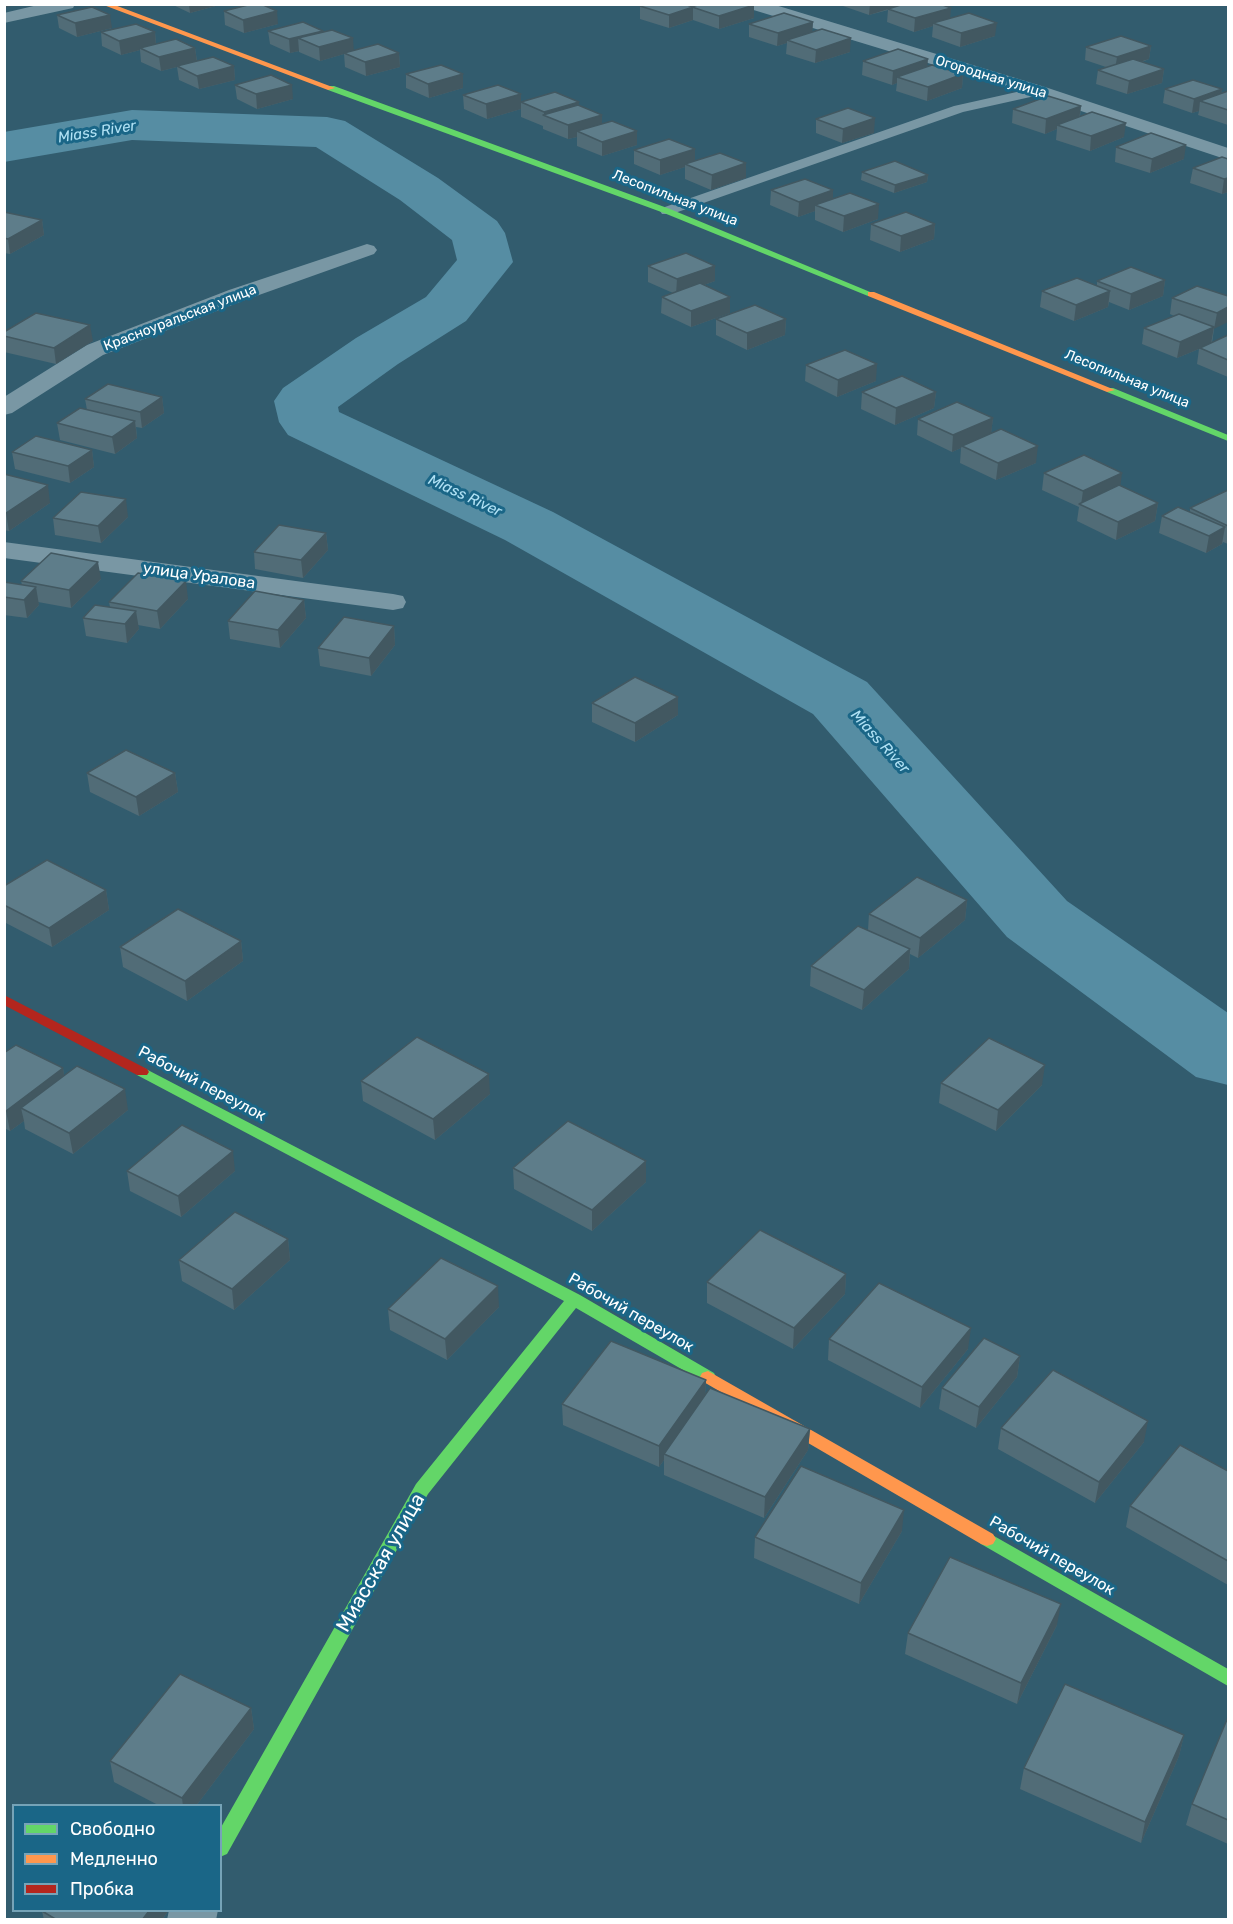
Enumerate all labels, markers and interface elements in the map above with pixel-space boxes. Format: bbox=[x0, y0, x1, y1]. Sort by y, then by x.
street label: Огородная улица bbox=[933, 52, 1049, 102]
water label: Miass River bbox=[57, 117, 137, 147]
street label: Лесопильная улица bbox=[610, 166, 740, 230]
street label: Красноуральская улица bbox=[101, 281, 259, 355]
street label: Лесопильная улица bbox=[1062, 346, 1192, 412]
water label: Miass River bbox=[425, 471, 505, 521]
street label: улица Уралова bbox=[142, 559, 256, 593]
water label: Miass River bbox=[847, 707, 913, 777]
street label: Рабочий переулок bbox=[135, 1042, 269, 1126]
street label: Рабочий переулок bbox=[565, 1269, 697, 1357]
street label: Миасская улица bbox=[332, 1489, 430, 1637]
street label: Рабочий переулок bbox=[986, 1512, 1118, 1600]
legend bbox=[12, 1804, 222, 1912]
text: Свободно bbox=[70, 1818, 155, 1840]
text: Медленно bbox=[70, 1848, 158, 1870]
text: Пробка bbox=[70, 1878, 134, 1900]

